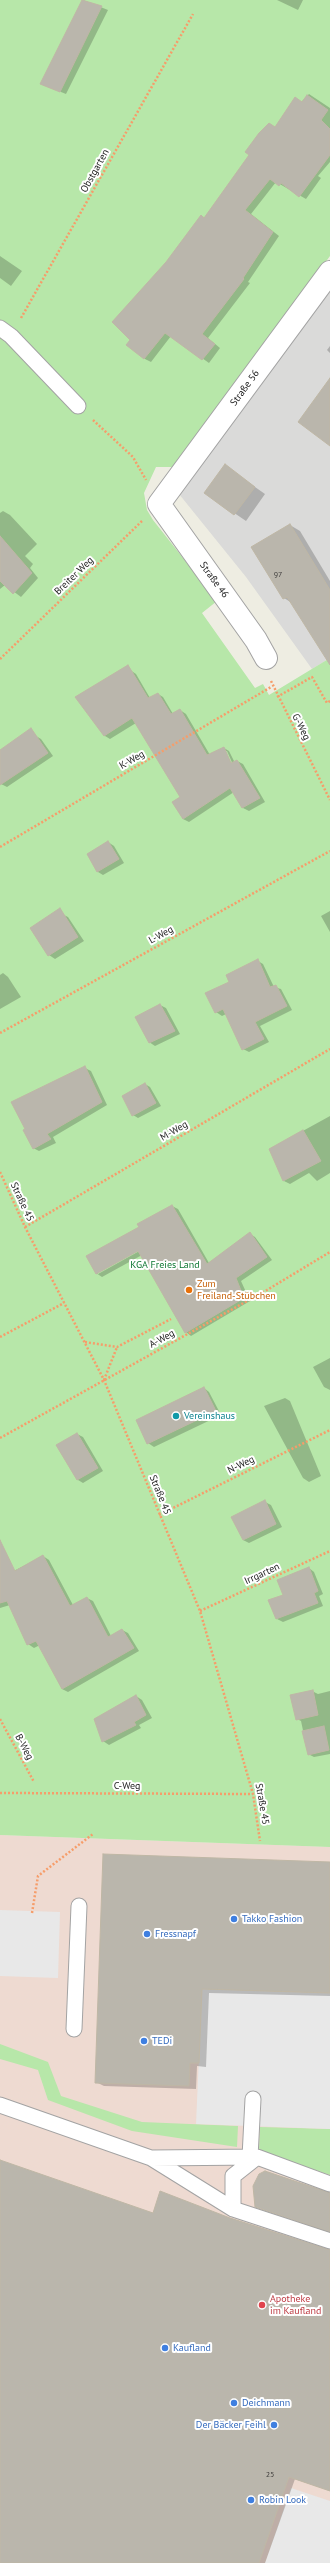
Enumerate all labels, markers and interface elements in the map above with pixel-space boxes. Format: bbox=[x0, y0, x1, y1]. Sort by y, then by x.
street label: Obstgarten bbox=[78, 147, 112, 195]
street label: Straße 56 bbox=[228, 368, 262, 408]
street label: Breiter Weg bbox=[52, 554, 96, 598]
street label: Straße 46 bbox=[197, 560, 231, 600]
house number: 97 bbox=[274, 570, 282, 580]
street label: G-Weg bbox=[289, 712, 313, 742]
street label: K-Weg bbox=[117, 748, 147, 772]
street label: L-Weg bbox=[147, 923, 175, 947]
street label: M-Weg bbox=[158, 1118, 190, 1144]
street label: Straße 45 bbox=[8, 1181, 36, 1223]
park label: KGA Freies Land bbox=[130, 1259, 200, 1271]
place label: Zum Freiland-Stübchen bbox=[197, 1278, 276, 1302]
marker: Zum Freiland-Stübchen bbox=[184, 1285, 194, 1295]
street label: A-Weg bbox=[147, 1327, 177, 1351]
place label: Vereinshaus bbox=[184, 1410, 235, 1422]
marker: Vereinshaus bbox=[171, 1411, 181, 1421]
street label: N-Weg bbox=[226, 1453, 256, 1477]
street label: Straße 45 bbox=[147, 1473, 173, 1517]
street label: Irrgarten bbox=[242, 1561, 282, 1587]
street label: B-Weg bbox=[12, 1732, 36, 1762]
street label: C-Weg bbox=[114, 1780, 140, 1792]
street label: Straße 45 bbox=[252, 1782, 272, 1826]
place label: Takko Fashion bbox=[242, 1913, 302, 1925]
marker: Takko Fashion bbox=[229, 1914, 239, 1924]
place label: Fressnapf bbox=[155, 1928, 196, 1940]
marker: Fressnapf bbox=[142, 1929, 152, 1939]
place label: TEDi bbox=[152, 2035, 172, 2047]
marker: TEDi bbox=[139, 2036, 149, 2046]
place label: Apotheke im Kaufland bbox=[270, 2293, 321, 2316]
marker: Apotheke im Kaufland bbox=[257, 2300, 267, 2310]
place label: Kaufland bbox=[173, 2342, 211, 2354]
marker: Kaufland bbox=[160, 2343, 170, 2353]
place label: Deichmann bbox=[242, 2397, 290, 2409]
marker: Deichmann bbox=[229, 2398, 239, 2408]
place label: Der Bäcker Feihl bbox=[196, 2419, 266, 2431]
marker: Der Bäcker Feihl bbox=[269, 2420, 279, 2430]
house number: 25 bbox=[266, 2470, 274, 2480]
place label: Robin Look bbox=[259, 2494, 306, 2506]
marker: Robin Look bbox=[246, 2495, 256, 2505]

